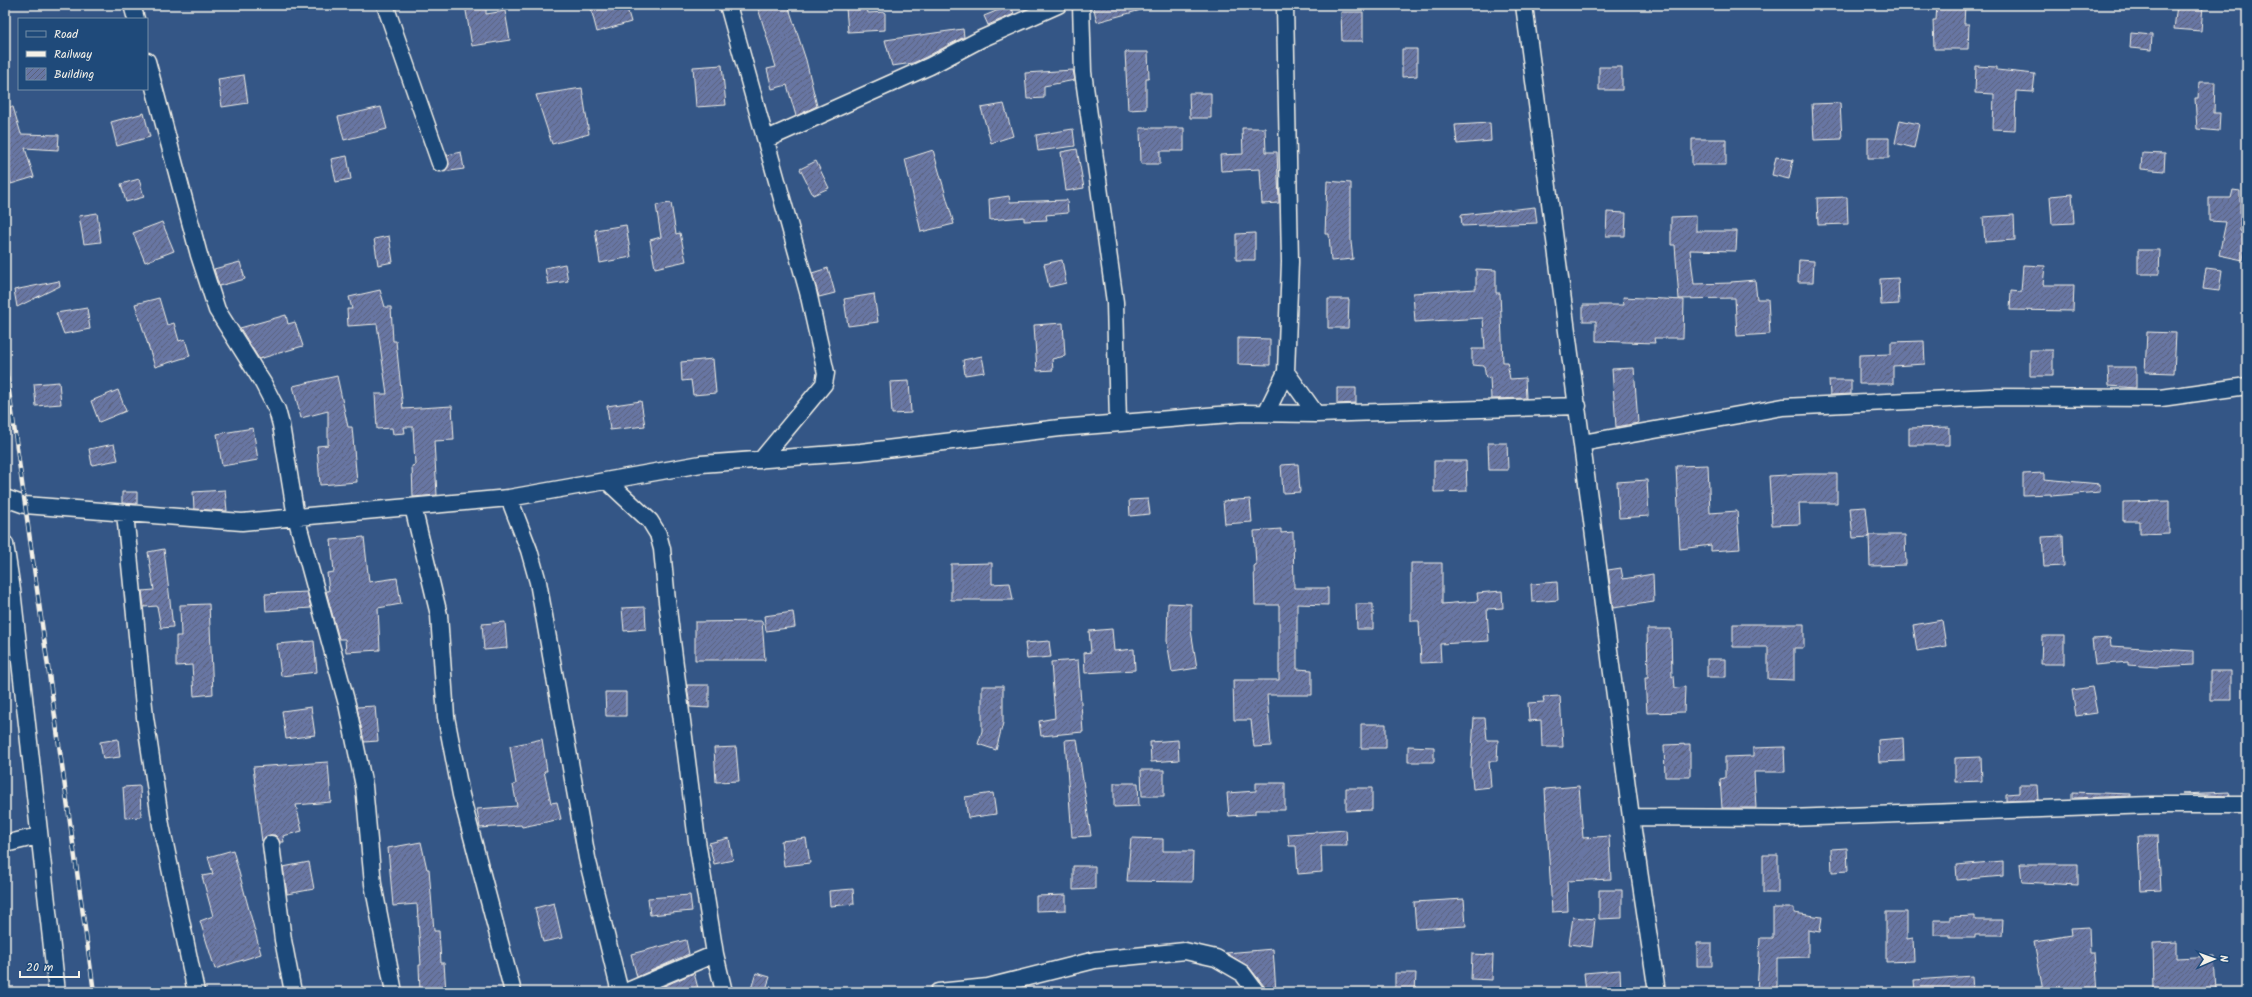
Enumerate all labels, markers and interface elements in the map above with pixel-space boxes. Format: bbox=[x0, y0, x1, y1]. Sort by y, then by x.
legend bbox=[18, 18, 148, 90]
text: Road bbox=[54, 25, 79, 44]
text: Railway bbox=[54, 45, 92, 64]
text: Building bbox=[54, 65, 94, 84]
north arrow bbox=[2194, 939, 2234, 979]
scale bar bbox=[20, 953, 79, 979]
text: N bbox=[2214, 955, 2232, 963]
text: 20 m bbox=[26, 958, 54, 977]

